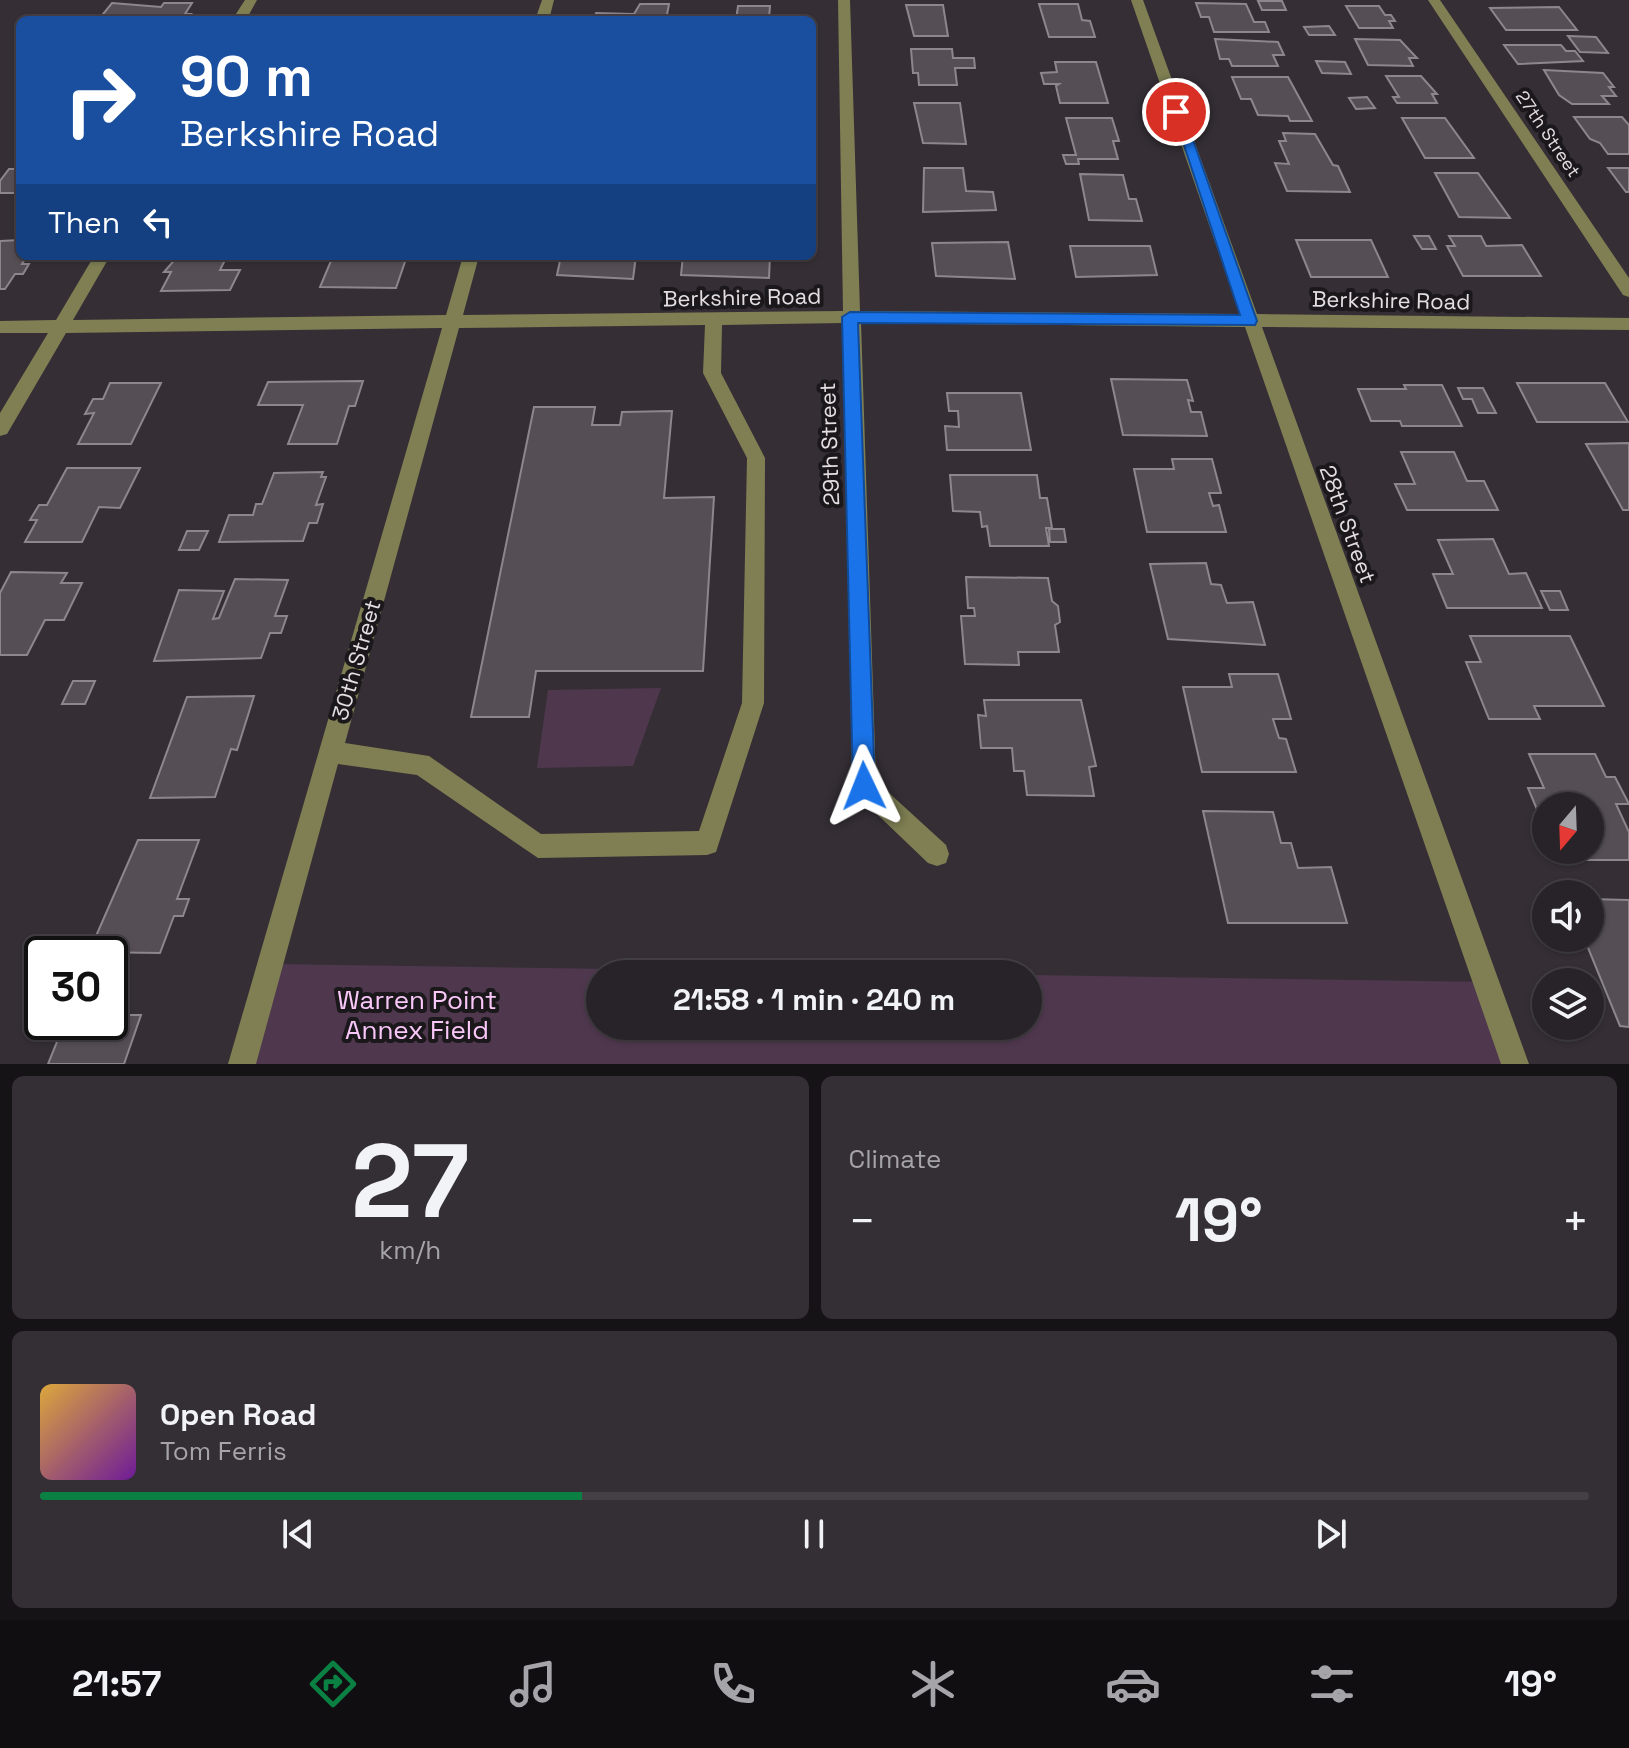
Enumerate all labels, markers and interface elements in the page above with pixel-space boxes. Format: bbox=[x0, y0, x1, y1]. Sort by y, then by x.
text: 90 m bbox=[180, 41, 313, 112]
icon: right bbox=[48, 48, 152, 152]
pin bbox=[1142, 78, 1210, 146]
street label: 27th Street bbox=[1511, 86, 1586, 182]
icon: arrive bbox=[1154, 90, 1198, 134]
text: Berkshire Road bbox=[180, 111, 439, 157]
icon: left bbox=[136, 200, 180, 244]
text: Then bbox=[48, 203, 120, 242]
street label: Berkshire Road bbox=[663, 282, 821, 312]
street label: Berkshire Road bbox=[1312, 285, 1470, 315]
street label: 29th Street bbox=[813, 382, 845, 506]
street label: 28th Street bbox=[1314, 461, 1382, 587]
street label: 30th Street bbox=[325, 597, 387, 723]
position arrow bbox=[822, 744, 906, 828]
north arrow bbox=[1532, 792, 1604, 864]
map controls bbox=[1532, 792, 1604, 1040]
button: sound bbox=[1532, 880, 1604, 952]
speed limit sign: 30 bbox=[24, 936, 128, 1040]
button: layers bbox=[1532, 968, 1604, 1040]
text: 21:58 · 1 min · 240 m bbox=[673, 980, 955, 1019]
park label: Warren Point Annex Field bbox=[337, 983, 497, 1047]
text: 27 bbox=[351, 1115, 469, 1247]
text: Climate bbox=[849, 1142, 941, 1176]
text: 19° bbox=[1175, 1182, 1263, 1259]
text: − bbox=[849, 1193, 876, 1249]
text: + bbox=[1562, 1193, 1589, 1249]
text: km/h bbox=[379, 1233, 441, 1267]
text: Open Road bbox=[160, 1395, 316, 1434]
text: Tom Ferris bbox=[160, 1434, 287, 1468]
icon: previous bbox=[276, 1512, 320, 1556]
icon: pause bbox=[792, 1512, 836, 1556]
icon: next bbox=[1309, 1512, 1353, 1556]
icon: directions bbox=[305, 1656, 361, 1712]
icon: music bbox=[505, 1656, 561, 1712]
icon: phone bbox=[705, 1656, 761, 1712]
icon: climate bbox=[905, 1656, 961, 1712]
icon: car bbox=[1105, 1656, 1161, 1712]
icon: filters bbox=[1304, 1656, 1360, 1712]
text: 21:57 bbox=[72, 1661, 161, 1707]
text: 19° bbox=[1504, 1661, 1557, 1707]

